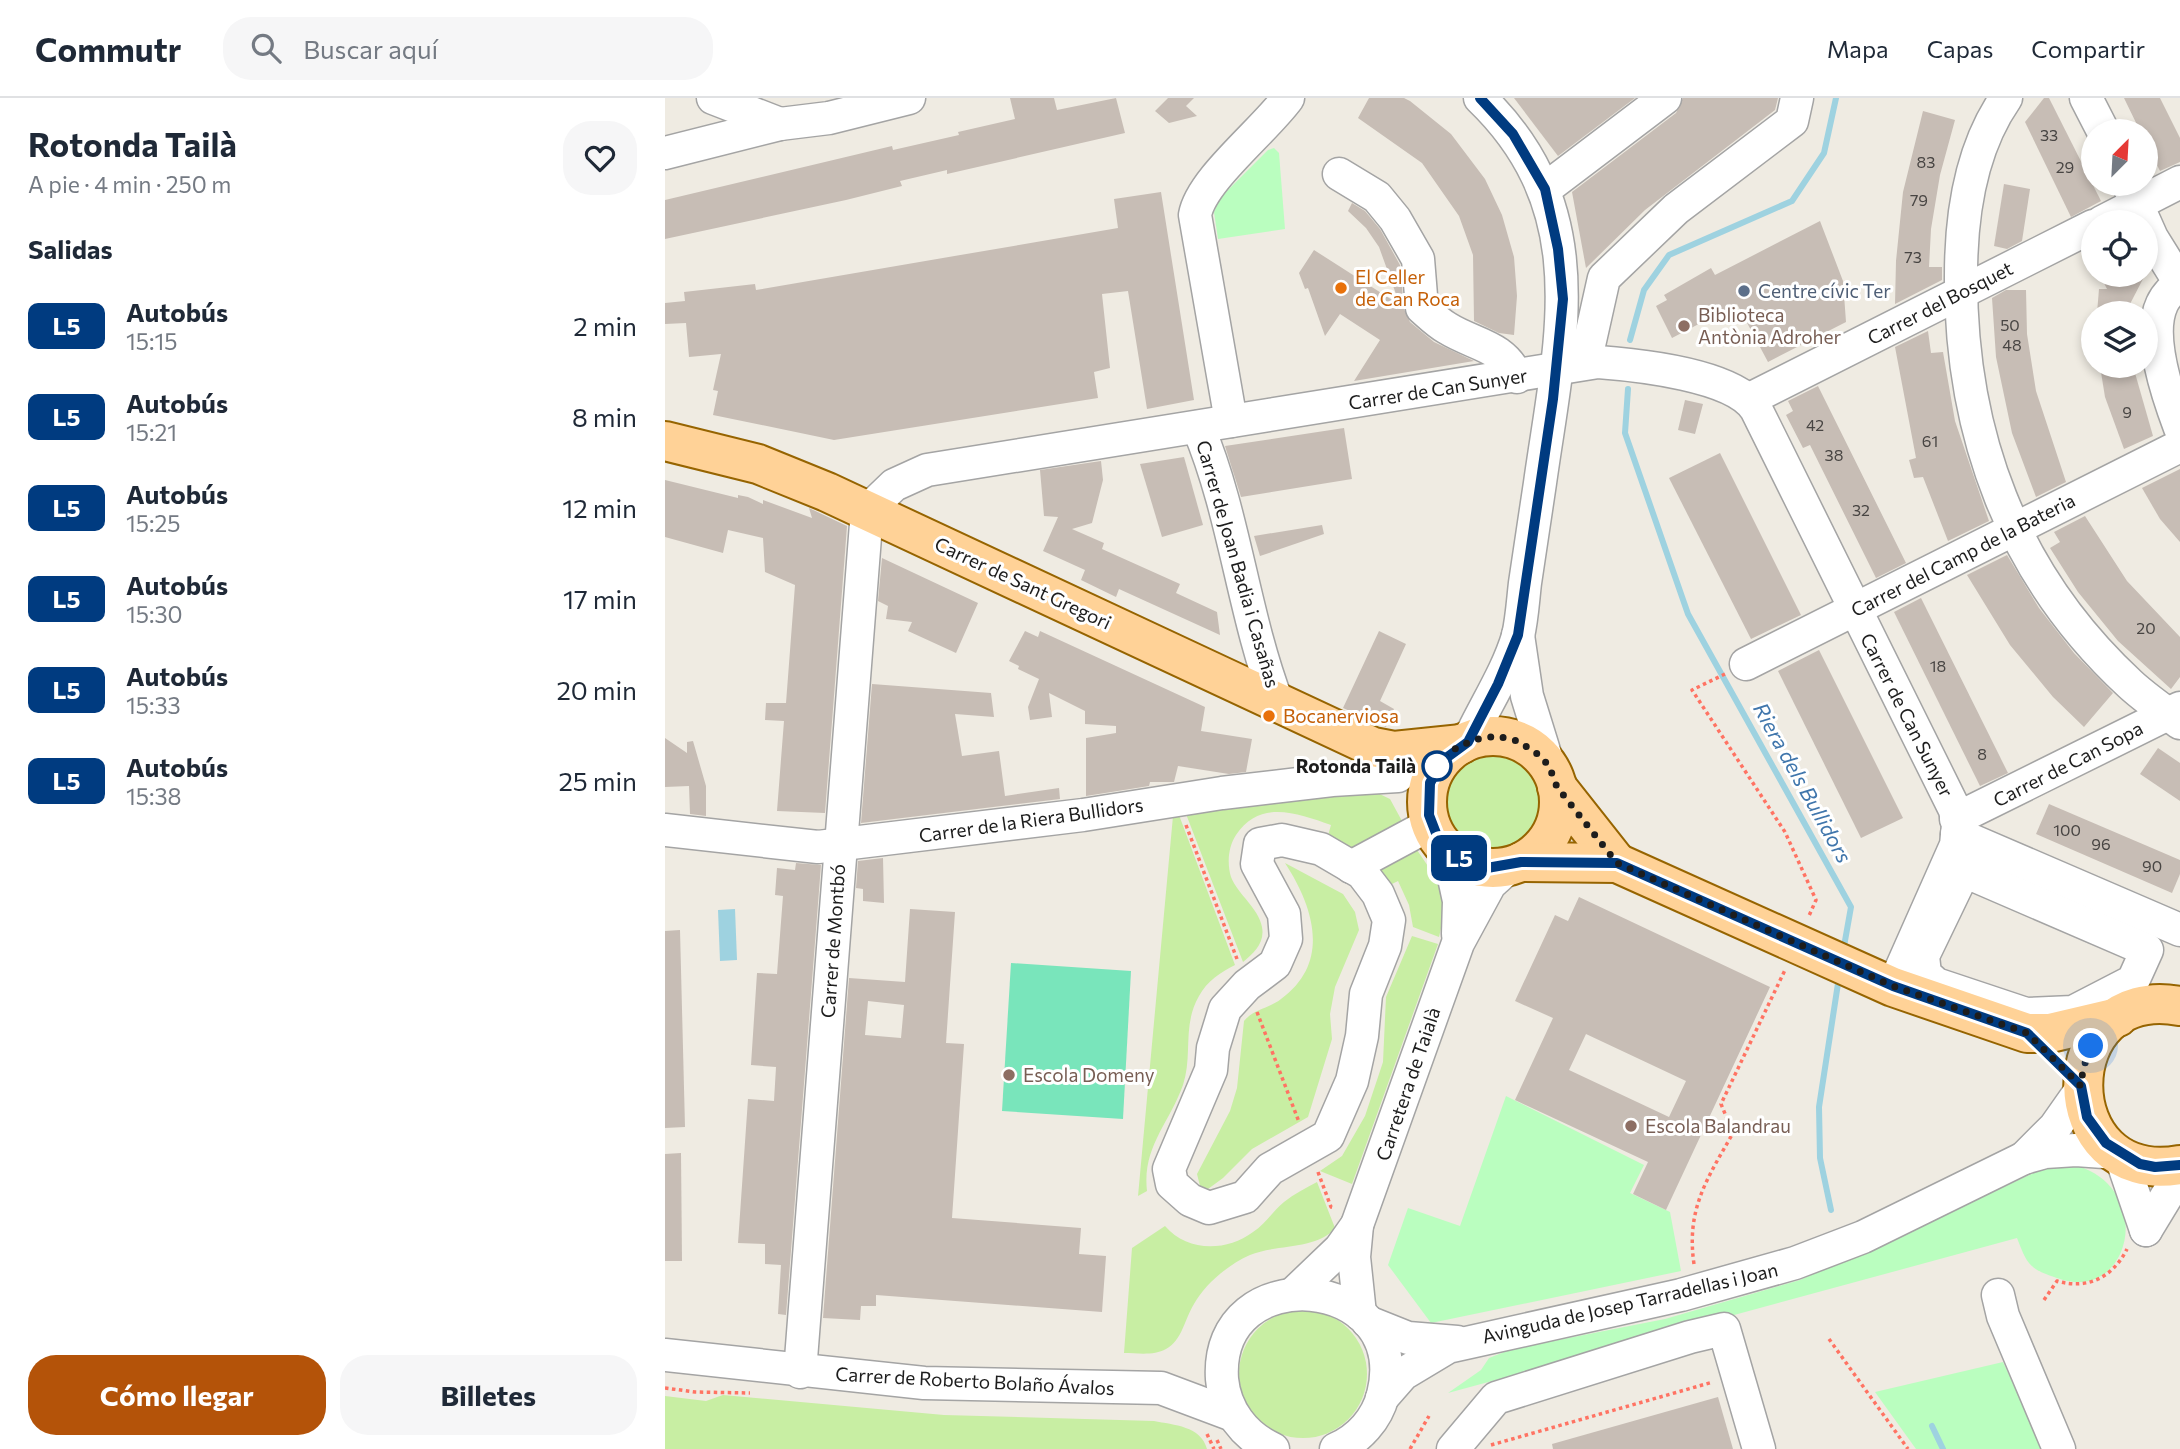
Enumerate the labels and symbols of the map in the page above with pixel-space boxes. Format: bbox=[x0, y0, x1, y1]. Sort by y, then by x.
north arrow bbox=[2081, 119, 2158, 196]
house number: 33 bbox=[2040, 125, 2058, 144]
house number: 83 bbox=[1917, 152, 1935, 171]
house number: 29 bbox=[2056, 157, 2074, 176]
house number: 79 bbox=[1910, 190, 1928, 209]
house number: 73 bbox=[1904, 247, 1922, 266]
street label: Carrer del Bosquet bbox=[1863, 256, 2016, 349]
place label: El Celler de Can Roca bbox=[1355, 265, 1460, 310]
place label: Centre cívic Ter bbox=[1758, 279, 1891, 302]
marker: El Celler de Can Roca bbox=[1333, 280, 1349, 296]
marker: Centre cívic Ter bbox=[1736, 283, 1752, 299]
place label: Biblioteca Antònia Adroher bbox=[1698, 303, 1842, 348]
house number: 50 bbox=[2000, 315, 2020, 334]
marker: Biblioteca Antònia Adroher bbox=[1676, 318, 1692, 334]
house number: 48 bbox=[2002, 335, 2022, 354]
street label: Carrer de Can Sunyer bbox=[1347, 363, 1529, 414]
house number: 9 bbox=[2122, 402, 2132, 421]
house number: 42 bbox=[1806, 415, 1824, 434]
house number: 61 bbox=[1922, 431, 1938, 450]
street label: Carrer de Joan Badia i Casañas bbox=[1192, 438, 1285, 690]
house number: 38 bbox=[1825, 445, 1843, 464]
street label: Carrer del Camp de la Bateria bbox=[1847, 488, 2079, 621]
house number: 32 bbox=[1852, 500, 1870, 519]
street label: Carrer de Sant Gregori bbox=[931, 532, 1115, 634]
house number: 20 bbox=[2136, 618, 2156, 637]
street label: Carrer de Can Sunyer bbox=[1856, 629, 1959, 801]
house number: 18 bbox=[1930, 656, 1946, 675]
water label: Riera dels Bullidors bbox=[1749, 698, 1858, 867]
place label: Bocanerviosa bbox=[1283, 704, 1399, 727]
marker: Bocanerviosa bbox=[1261, 708, 1277, 724]
street label: Carrer de Can Sopa bbox=[1989, 716, 2146, 811]
house number: 8 bbox=[1977, 744, 1987, 763]
marker: Rotonda Tailà bbox=[1422, 751, 1452, 781]
place label: Rotonda Tailà bbox=[1296, 754, 1416, 777]
street label: Carrer de la Riera Bullidors bbox=[917, 792, 1145, 847]
house number: 100 bbox=[2053, 820, 2081, 839]
house number: 96 bbox=[2091, 834, 2111, 853]
line badge: L5 bbox=[1427, 835, 1491, 881]
house number: 90 bbox=[2142, 856, 2162, 875]
street label: Carrer de Montbó bbox=[816, 863, 849, 1019]
street label: Carretera de Taialà bbox=[1370, 1004, 1445, 1164]
your location bbox=[2073, 1028, 2108, 1063]
place label: Escola Domeny bbox=[1023, 1063, 1155, 1086]
marker: Escola Domeny bbox=[1001, 1067, 1017, 1083]
place label: Escola Balandrau bbox=[1645, 1114, 1791, 1137]
marker: Escola Balandrau bbox=[1623, 1118, 1639, 1134]
street label: Avinguda de Josep Tarradellas i Joan bbox=[1480, 1257, 1780, 1348]
street label: Carrer de Roberto Bolaño Ávalos bbox=[835, 1362, 1115, 1399]

